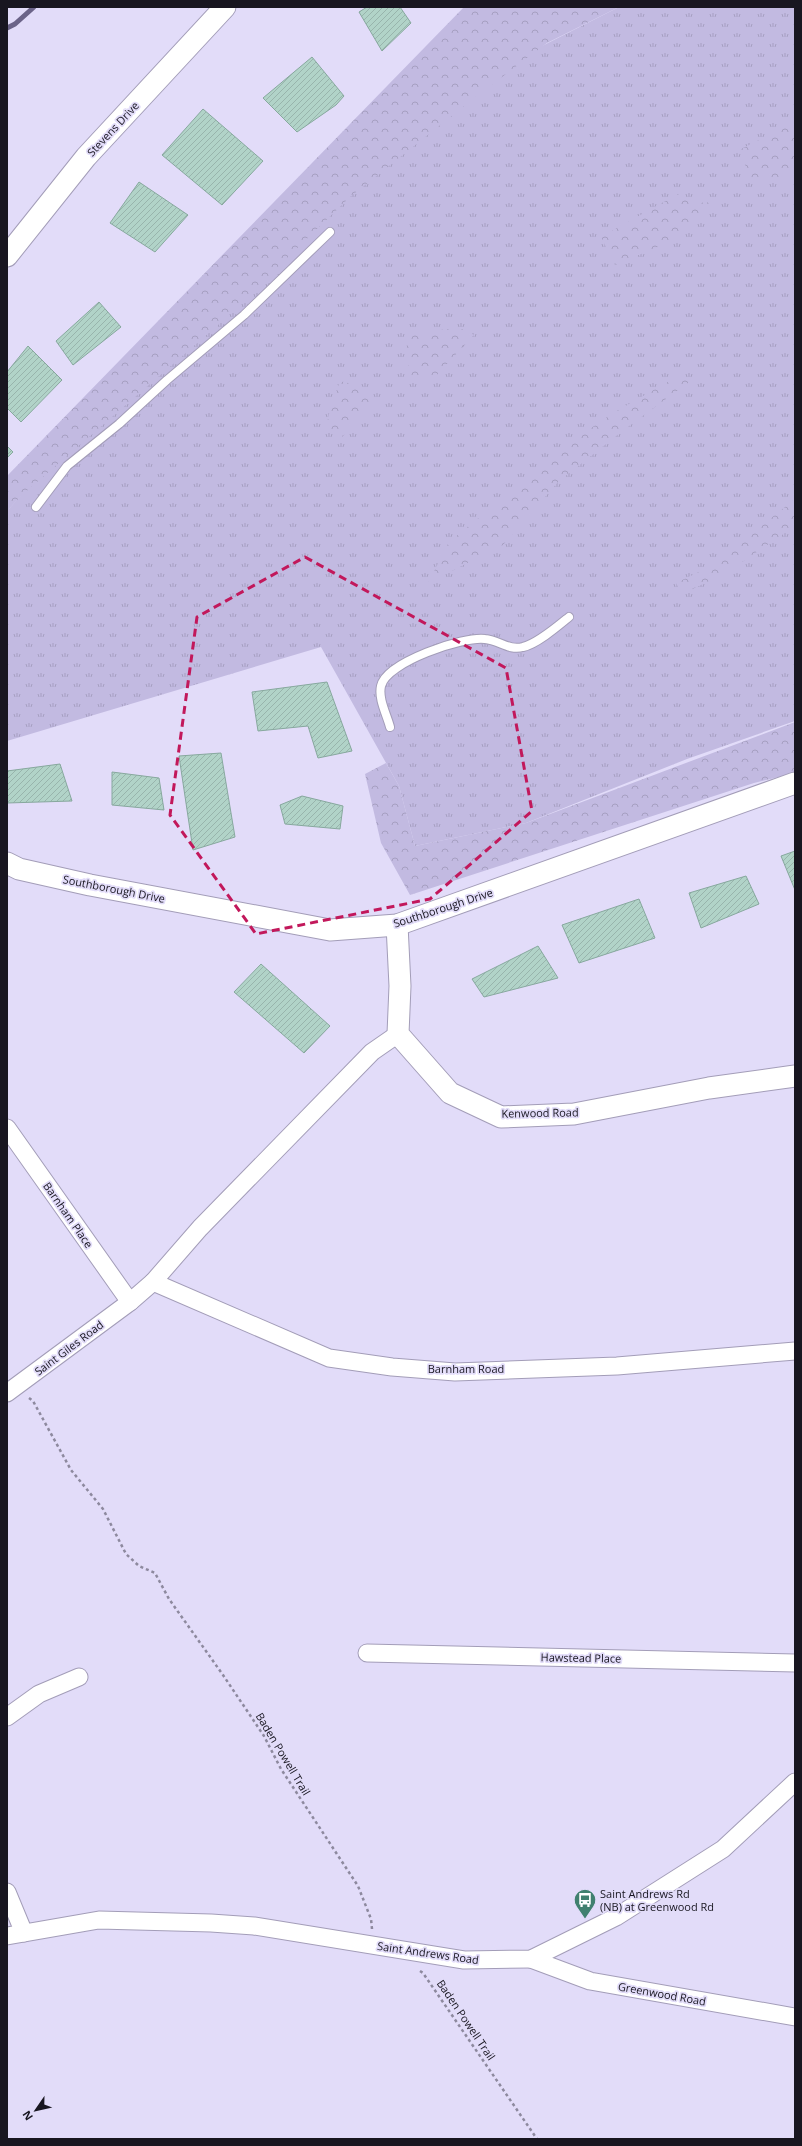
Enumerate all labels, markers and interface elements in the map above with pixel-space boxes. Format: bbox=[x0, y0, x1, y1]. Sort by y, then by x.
street label: Stevens Drive bbox=[83, 98, 142, 159]
street label: Southborough Drive bbox=[62, 871, 166, 906]
street label: Southborough Drive bbox=[391, 884, 495, 931]
street label: Kenwood Road bbox=[501, 1104, 579, 1121]
street label: Barnham Place bbox=[40, 1179, 97, 1251]
street label: Saint Giles Road bbox=[31, 1317, 106, 1378]
street label: Barnham Road bbox=[428, 1361, 504, 1376]
street label: Hawstead Place bbox=[541, 1649, 622, 1666]
street label: Baden Powell Trail bbox=[253, 1709, 314, 1798]
place label: Saint Andrews Rd (NB) at Greenwood Rd bbox=[600, 1886, 714, 1914]
bus stop icon: Saint Andrews Rd (NB) at Greenwood Rd bbox=[572, 1887, 598, 1920]
street label: Saint Andrews Road bbox=[376, 1938, 480, 1967]
street label: Baden Powell Trail bbox=[434, 1976, 499, 2063]
street label: Greenwood Road bbox=[617, 1978, 707, 2009]
north arrow bbox=[16, 2090, 56, 2130]
text: N bbox=[19, 2108, 36, 2124]

